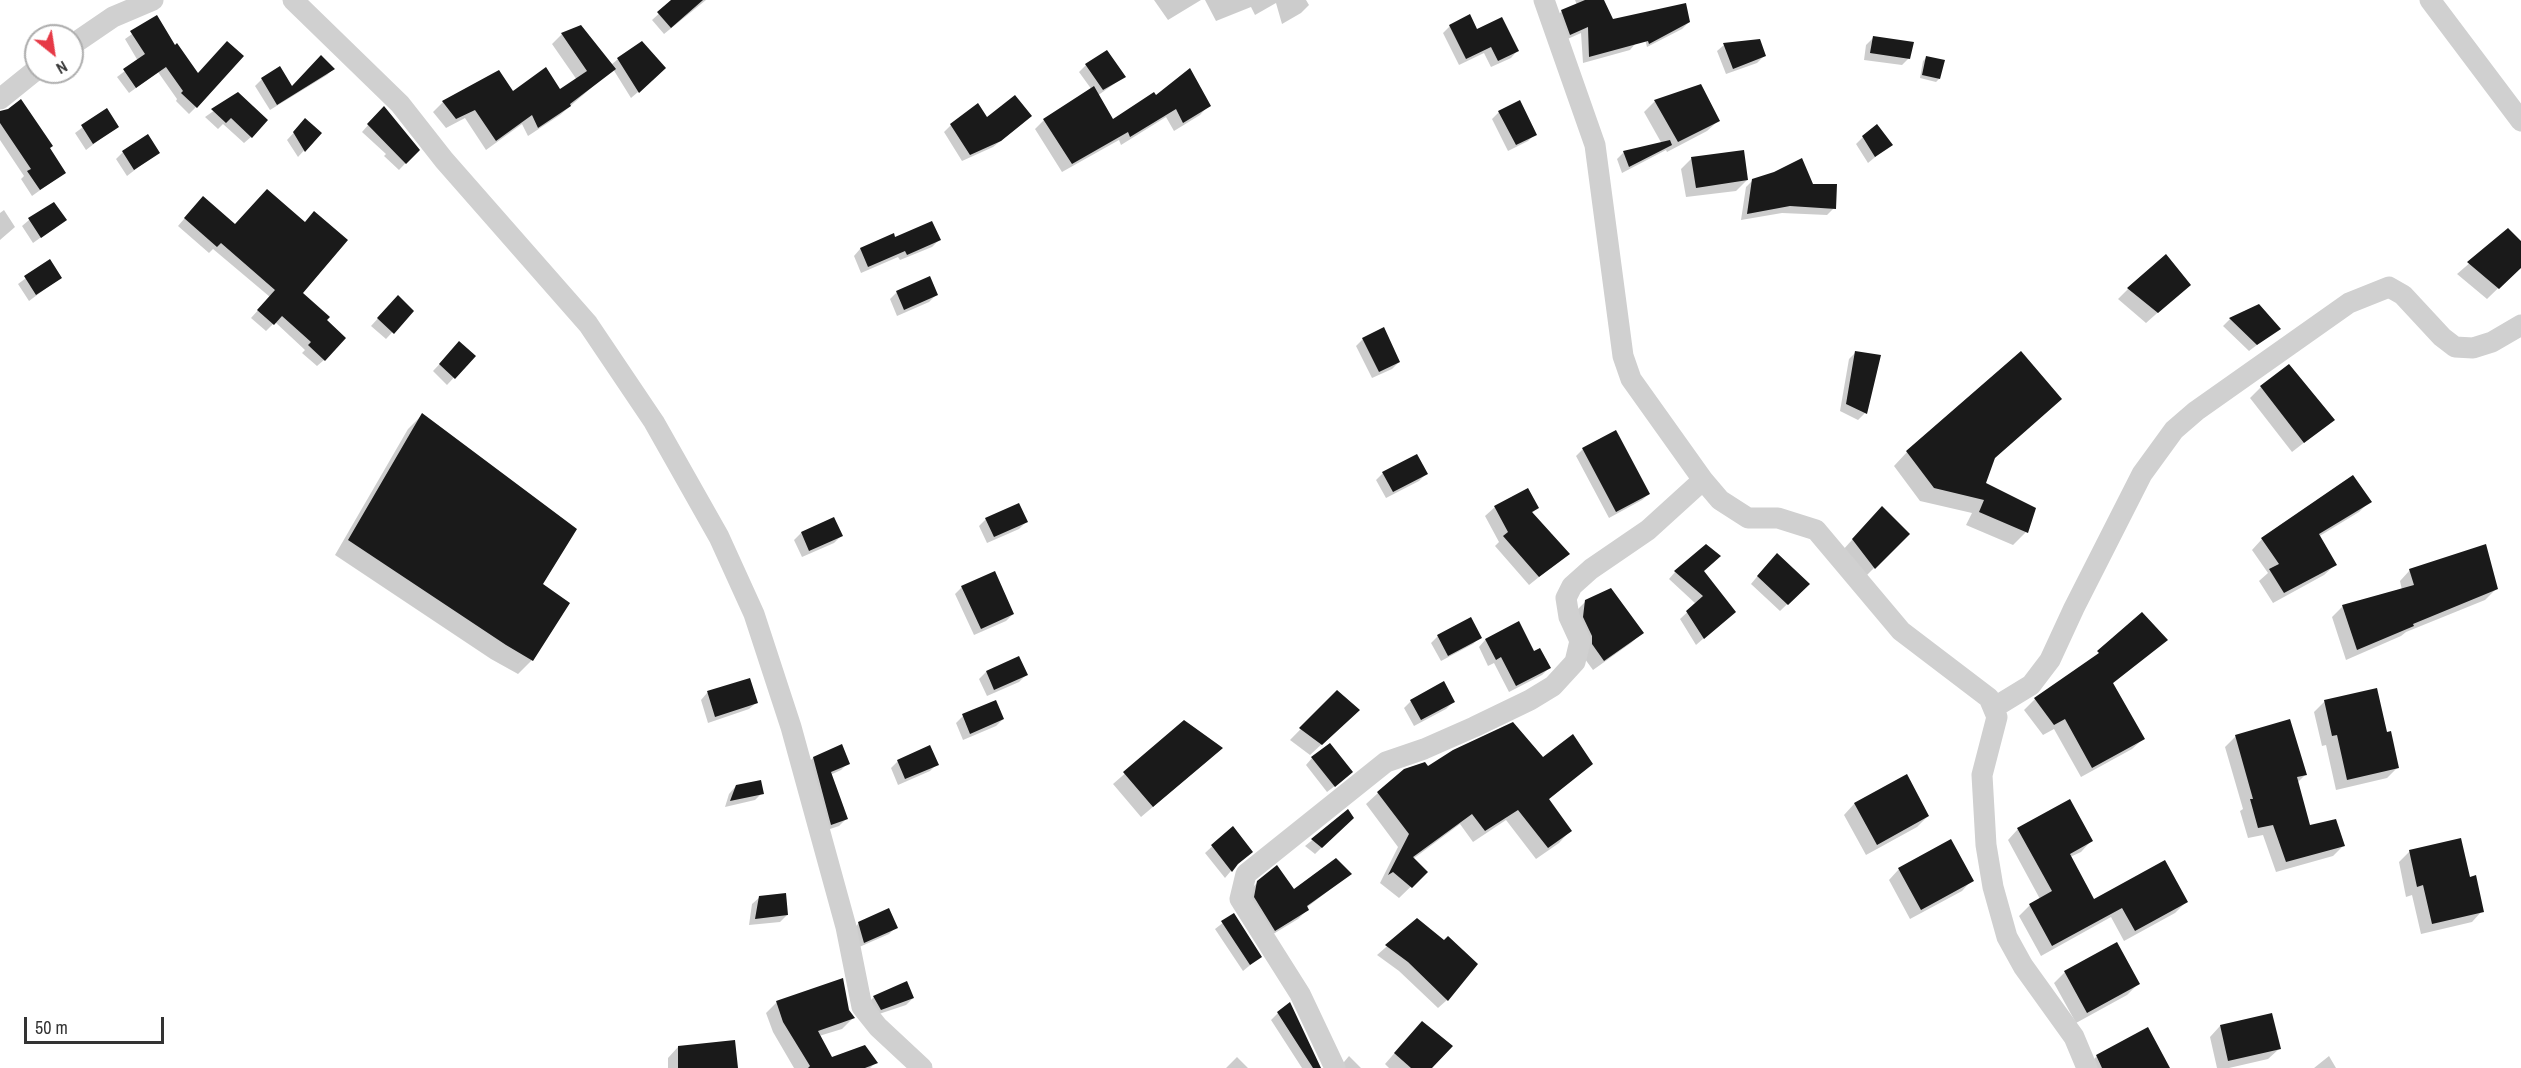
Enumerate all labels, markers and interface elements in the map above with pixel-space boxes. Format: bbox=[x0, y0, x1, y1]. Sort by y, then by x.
north arrow bbox=[24, 24, 84, 84]
text: N bbox=[52, 56, 72, 80]
scale bar bbox=[27, 1005, 166, 1043]
text: 50 m bbox=[35, 1015, 68, 1040]

